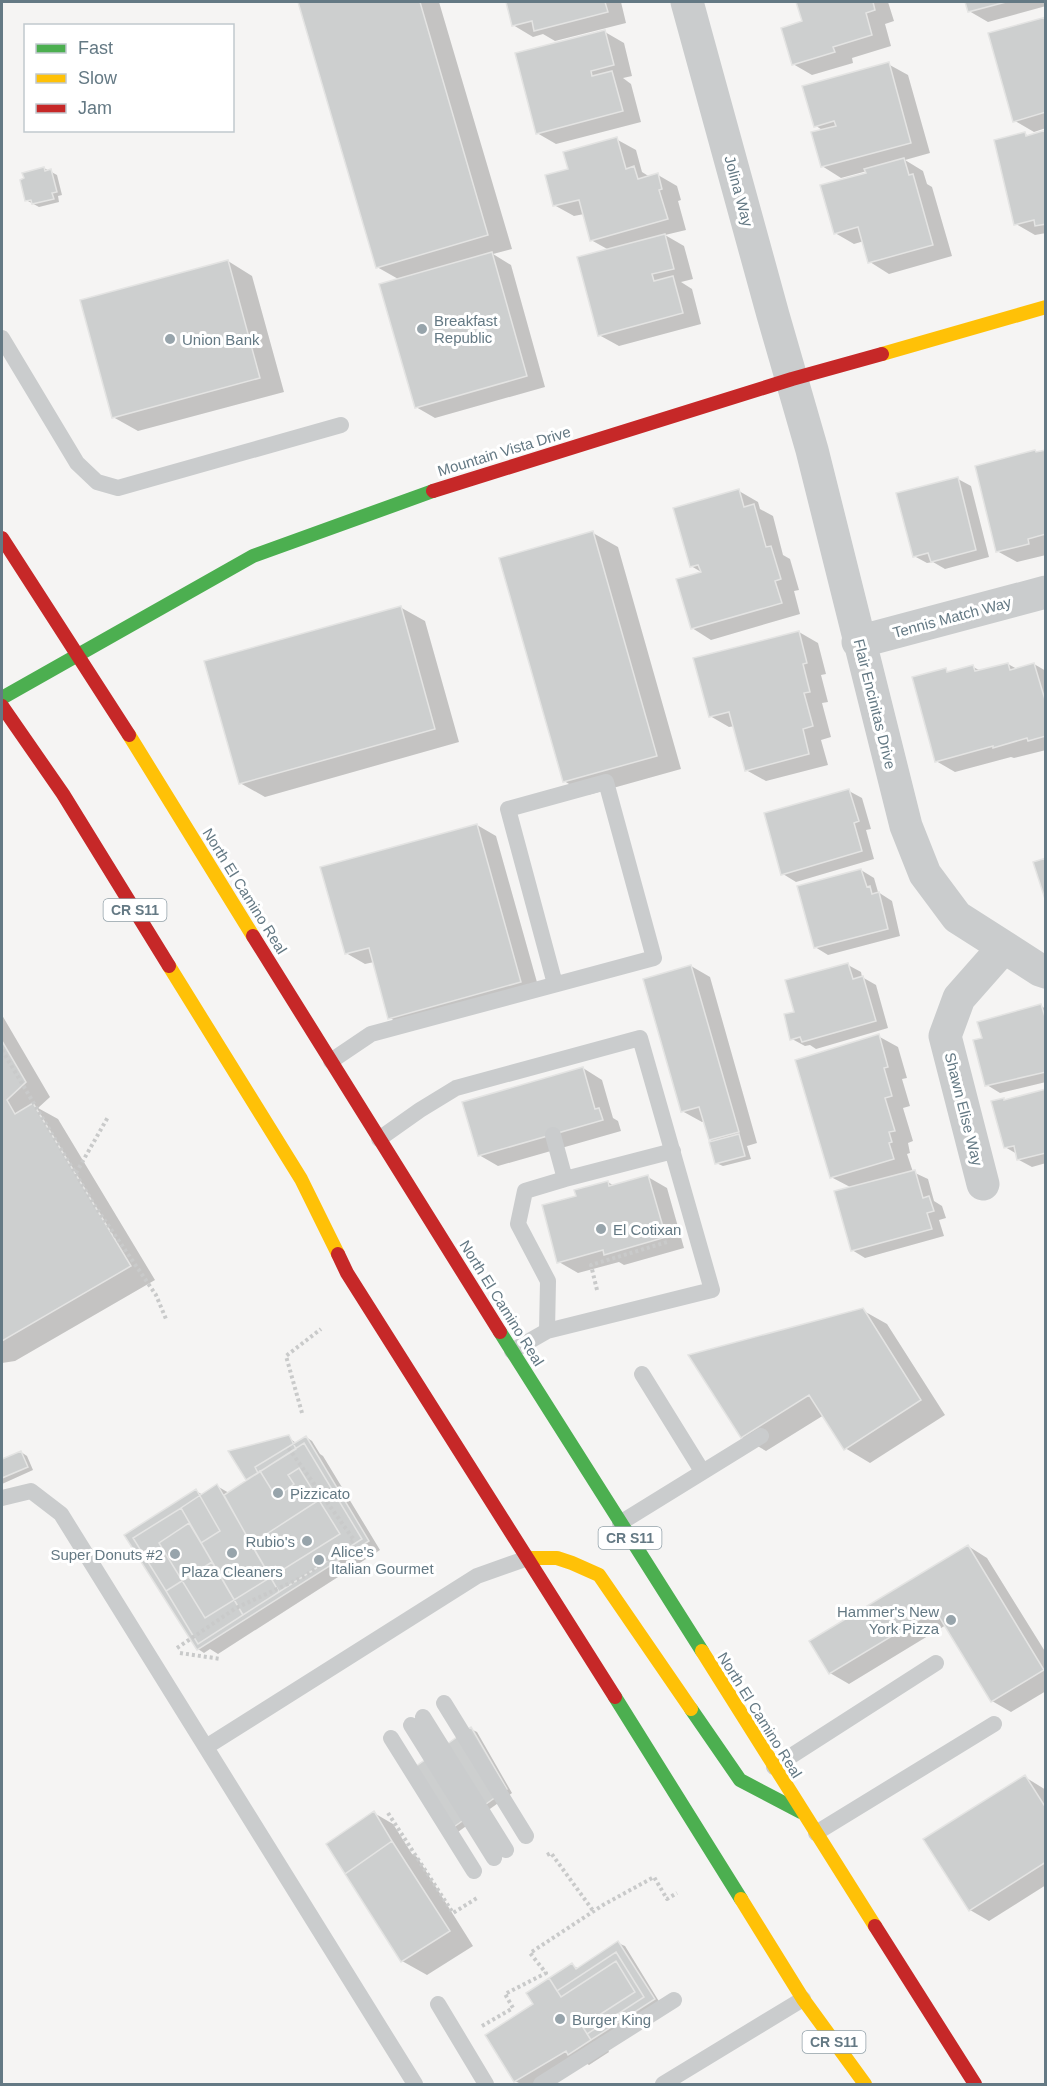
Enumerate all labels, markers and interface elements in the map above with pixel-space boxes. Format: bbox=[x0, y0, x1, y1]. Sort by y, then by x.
legend bbox=[24, 24, 234, 132]
text: Fast bbox=[78, 38, 113, 58]
text: Slow bbox=[78, 68, 118, 88]
text: Jam bbox=[78, 98, 112, 118]
street label: Jolina Way bbox=[721, 154, 757, 229]
place label: Breakfast Republic bbox=[434, 312, 498, 346]
marker: Breakfast Republic bbox=[415, 322, 429, 336]
place label: Union Bank bbox=[182, 331, 260, 348]
marker: Union Bank bbox=[163, 332, 177, 346]
street label: Mountain Vista Drive bbox=[435, 423, 573, 479]
street label: Tennis Match Way bbox=[891, 593, 1014, 641]
street label: Flair Encinitas Drive bbox=[851, 637, 899, 771]
street label: North El Camino Real bbox=[199, 825, 291, 957]
road number: CR S11 bbox=[104, 899, 166, 921]
street label: Shawn Elise Way bbox=[942, 1051, 986, 1168]
place label: El Cotixan bbox=[613, 1221, 681, 1238]
marker: El Cotixan bbox=[594, 1222, 608, 1236]
street label: North El Camino Real bbox=[456, 1237, 548, 1369]
place label: Pizzicato bbox=[290, 1485, 350, 1502]
marker: Pizzicato bbox=[271, 1486, 285, 1500]
road number: CR S11 bbox=[598, 1527, 662, 1549]
place label: Rubio's bbox=[245, 1533, 295, 1550]
marker: Rubio's bbox=[300, 1534, 314, 1548]
place label: Alice's Italian Gourmet bbox=[331, 1543, 434, 1577]
place label: Super Donuts #2 bbox=[50, 1546, 163, 1563]
marker: Plaza Cleaners bbox=[225, 1546, 239, 1560]
marker: Super Donuts #2 bbox=[168, 1547, 182, 1561]
marker: Alice's Italian Gourmet bbox=[312, 1553, 326, 1567]
place label: Plaza Cleaners bbox=[181, 1563, 283, 1580]
place label: Hammer's New York Pizza bbox=[837, 1603, 940, 1637]
marker: Hammer's New York Pizza bbox=[944, 1613, 958, 1627]
street label: North El Camino Real bbox=[714, 1649, 806, 1781]
place label: Burger King bbox=[572, 2011, 651, 2028]
marker: Burger King bbox=[553, 2012, 567, 2026]
road number: CR S11 bbox=[802, 2031, 866, 2053]

